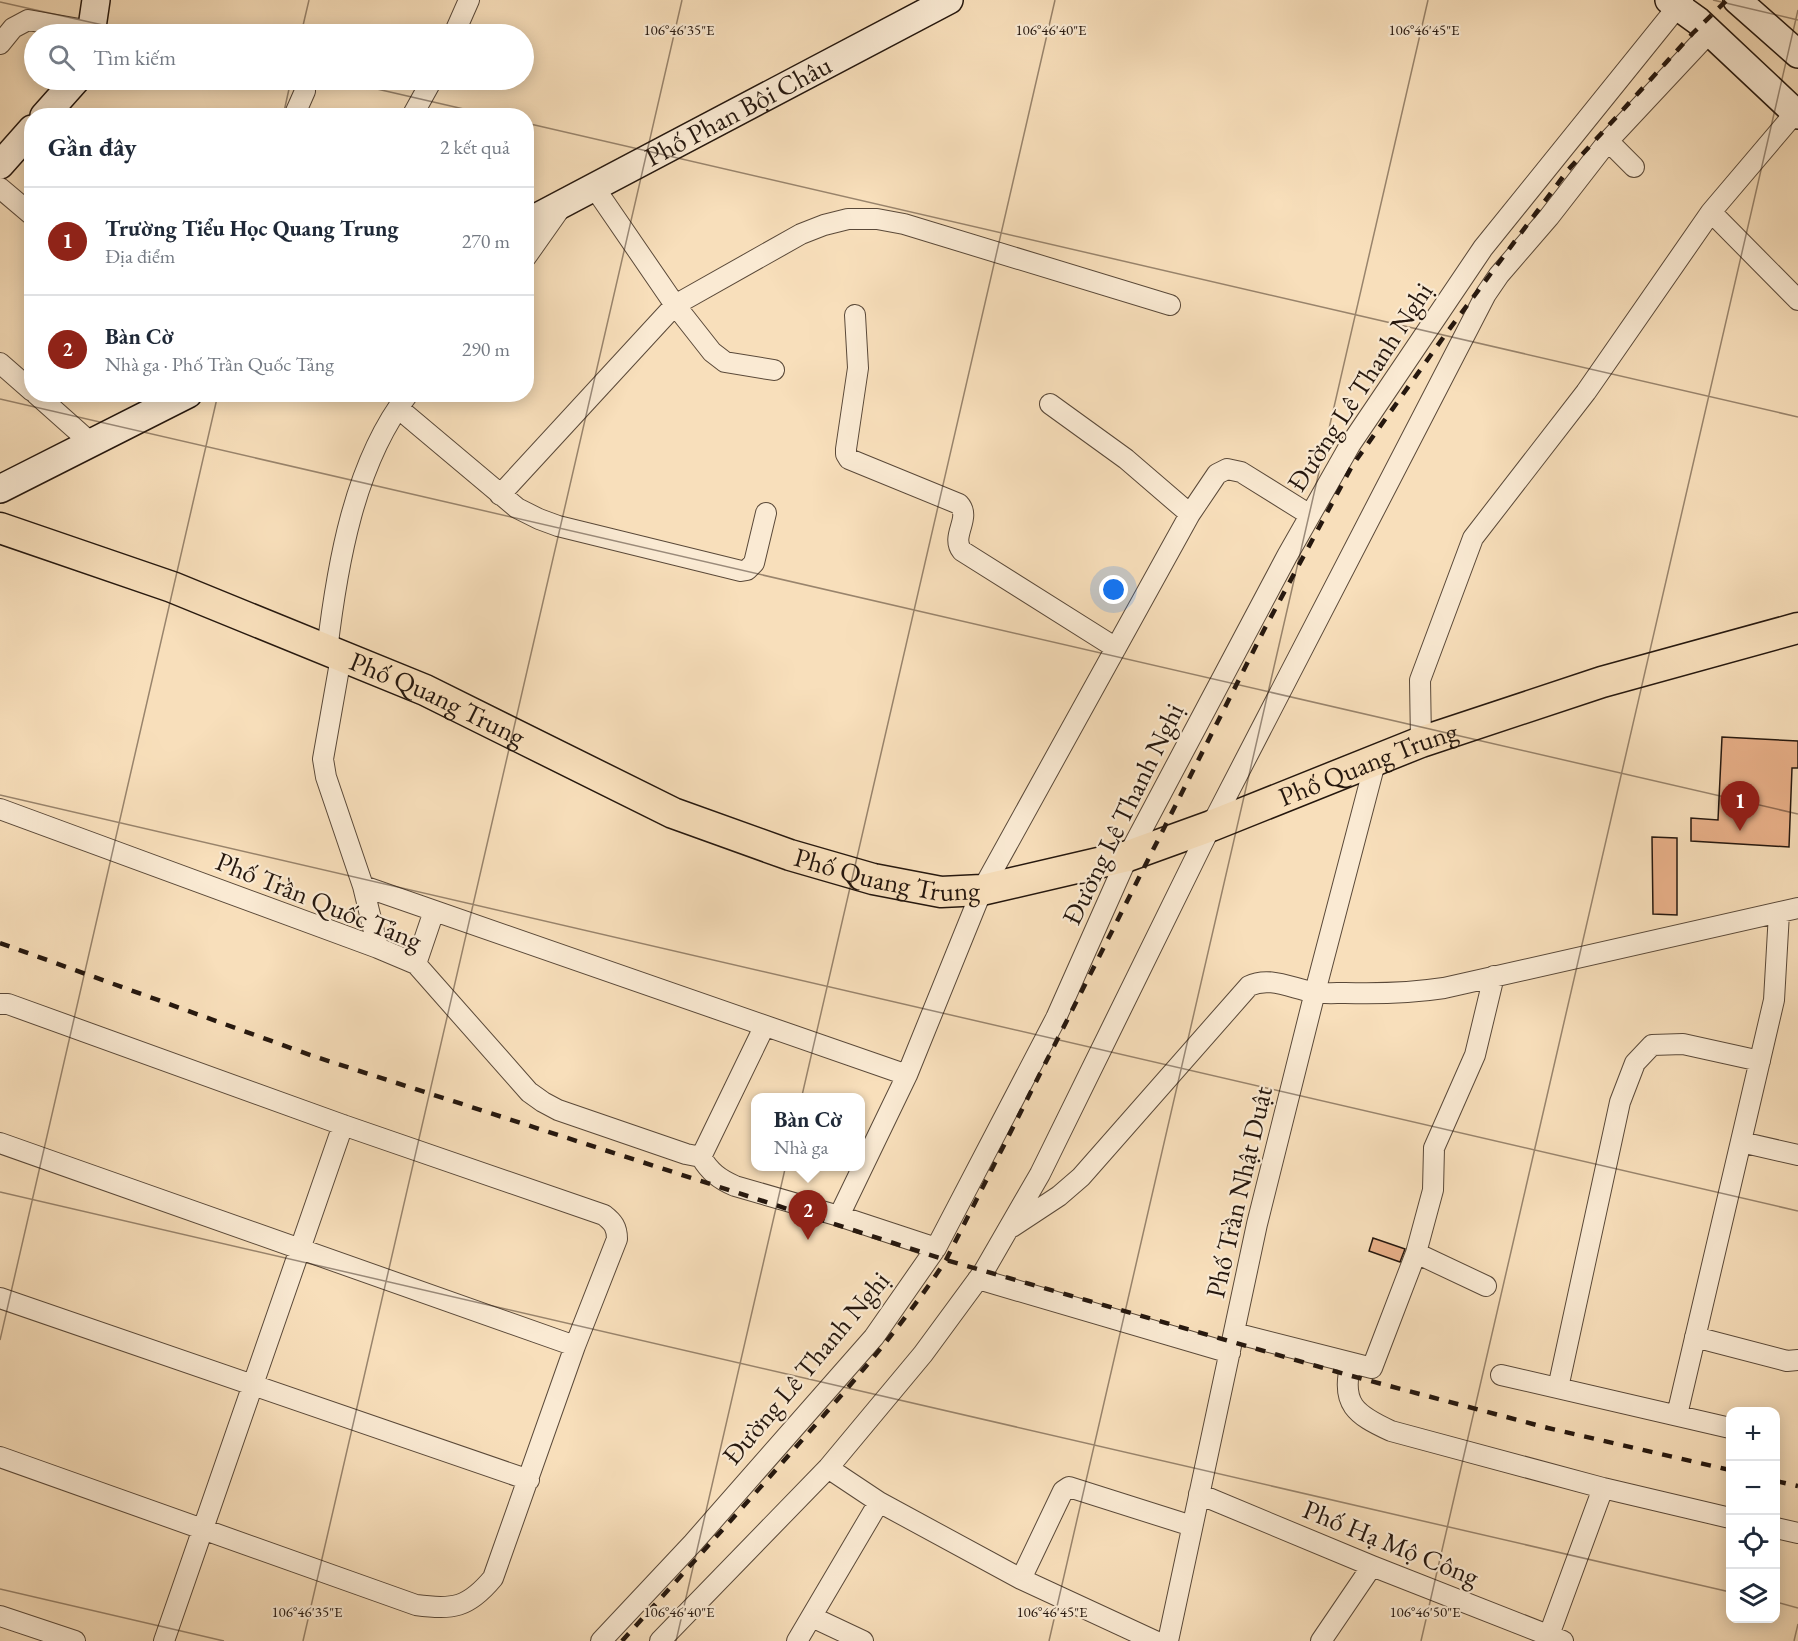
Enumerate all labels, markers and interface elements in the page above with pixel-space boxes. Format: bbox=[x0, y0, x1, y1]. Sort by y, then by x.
text: 106°46'35"E bbox=[643, 20, 715, 39]
text: 106°46'40"E bbox=[1015, 20, 1087, 39]
text: 106°46'45"E bbox=[1388, 20, 1460, 39]
search box bbox=[24, 24, 534, 90]
icon: search bbox=[45, 41, 78, 74]
text: Tìm kiếm bbox=[93, 43, 176, 72]
street label: Phố Phan Bội Châu bbox=[639, 47, 837, 174]
text: Gần đây bbox=[48, 130, 137, 164]
text: 2 kết quả bbox=[440, 134, 510, 160]
text: Trường Tiểu Học Quang Trung bbox=[105, 214, 399, 243]
text: 1 bbox=[62, 228, 73, 254]
text: 270 m bbox=[462, 228, 510, 254]
text: Địa điểm bbox=[105, 243, 175, 269]
street label: Đường Lê Thanh Nghị bbox=[1279, 275, 1440, 498]
text: Bàn Cờ bbox=[105, 322, 174, 351]
text: 2 bbox=[62, 336, 73, 362]
text: 290 m bbox=[462, 336, 510, 362]
text: Nhà ga · Phố Trần Quốc Tảng bbox=[105, 351, 334, 377]
your location bbox=[1099, 575, 1128, 604]
street label: Phố Quang Trung bbox=[345, 643, 531, 754]
street label: Đường Lê Thanh Nghị bbox=[1054, 697, 1192, 930]
street label: Phố Quang Trung bbox=[1273, 713, 1462, 814]
pin: 1 bbox=[1720, 782, 1760, 831]
street label: Phố Quang Trung bbox=[790, 839, 981, 909]
street label: Phố Trần Quốc Tảng bbox=[211, 843, 428, 958]
street label: Phố Trần Nhật Duật bbox=[1197, 1082, 1280, 1301]
popup bbox=[751, 1093, 865, 1171]
text: Bàn Cờ bbox=[774, 1105, 842, 1134]
text: Nhà ga bbox=[774, 1134, 829, 1160]
pin: 2 bbox=[788, 1190, 828, 1240]
street label: Đường Lê Thanh Nghị bbox=[714, 1263, 897, 1472]
map controls bbox=[1726, 1407, 1780, 1623]
button: + bbox=[1726, 1407, 1780, 1461]
button: − bbox=[1726, 1461, 1780, 1515]
street label: Phố Hạ Mộ Công bbox=[1298, 1491, 1485, 1594]
button: locate bbox=[1726, 1515, 1780, 1569]
button: layers bbox=[1726, 1569, 1780, 1623]
text: 106°46'35"E bbox=[271, 1602, 343, 1621]
text: 106°46'40"E bbox=[643, 1602, 715, 1621]
text: 106°46'45"E bbox=[1016, 1602, 1088, 1621]
text: 106°46'50"E bbox=[1389, 1602, 1461, 1621]

